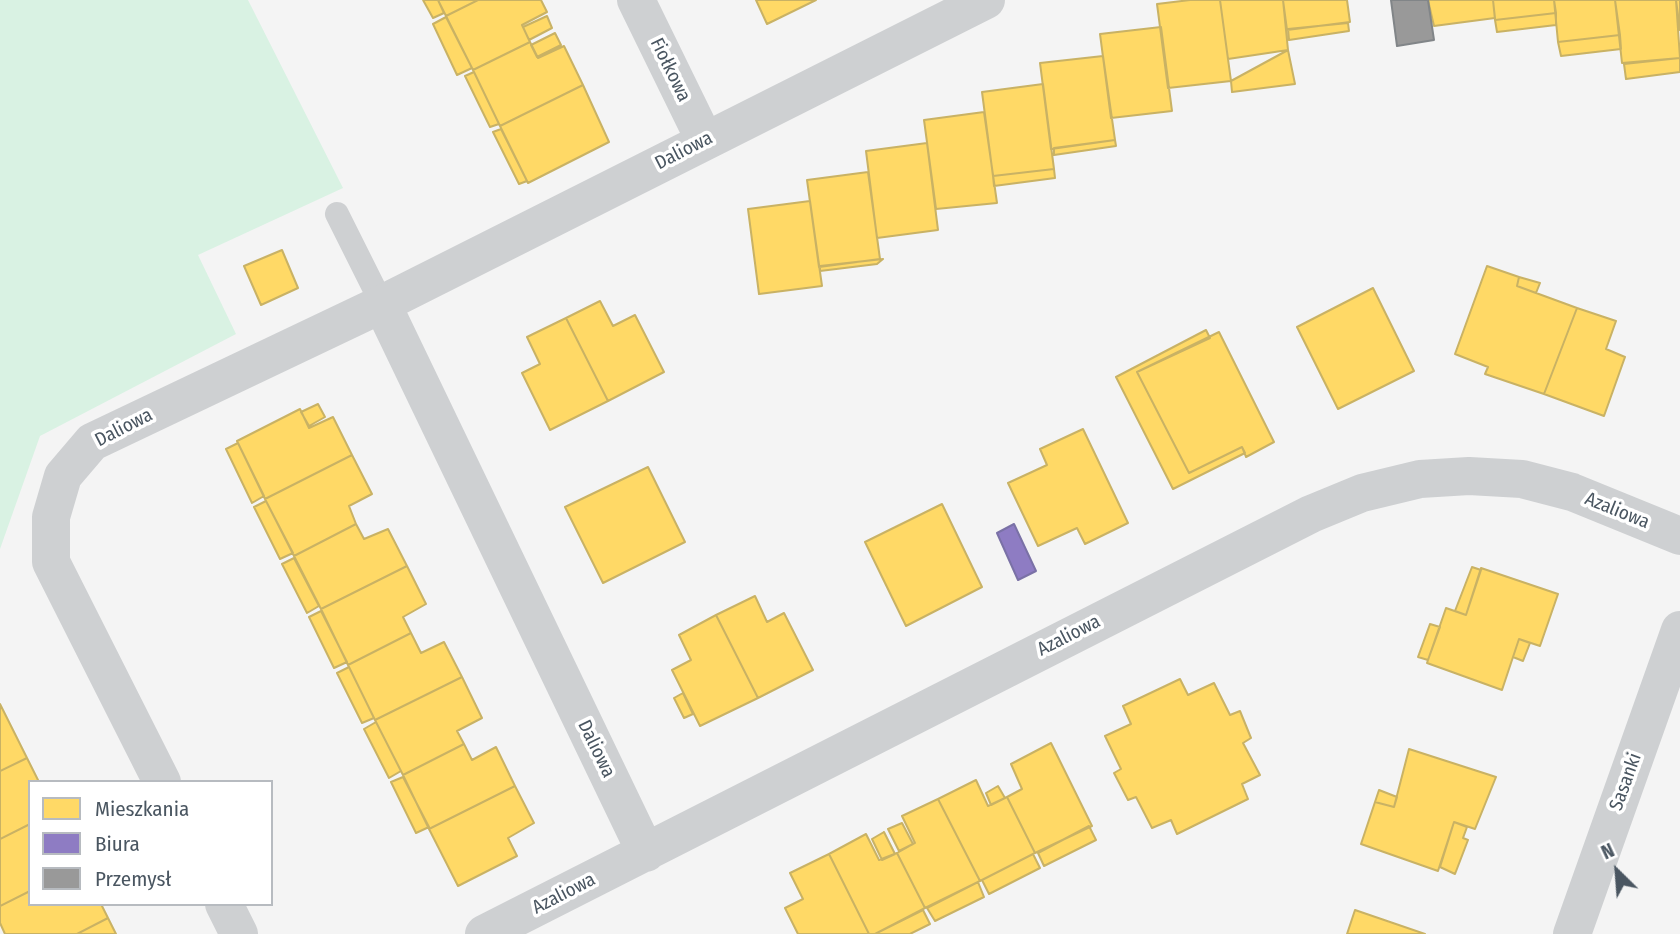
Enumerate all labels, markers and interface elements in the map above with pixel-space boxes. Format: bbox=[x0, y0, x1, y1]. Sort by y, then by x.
street label: Fiołkowa bbox=[645, 34, 695, 106]
street label: Daliowa bbox=[652, 127, 716, 175]
street label: Daliowa bbox=[92, 404, 156, 452]
street label: Azaliowa bbox=[1581, 488, 1653, 534]
street label: Azaliowa bbox=[1034, 610, 1104, 662]
street label: Daliowa bbox=[572, 716, 620, 782]
street label: Sasanki bbox=[1605, 750, 1647, 814]
legend bbox=[28, 780, 273, 906]
text: Mieszkania bbox=[95, 796, 189, 822]
text: Biura bbox=[95, 831, 140, 857]
north arrow bbox=[1582, 836, 1652, 906]
text: N bbox=[1598, 839, 1618, 864]
text: Przemysł bbox=[95, 866, 171, 892]
street label: Azaliowa bbox=[529, 868, 599, 920]

